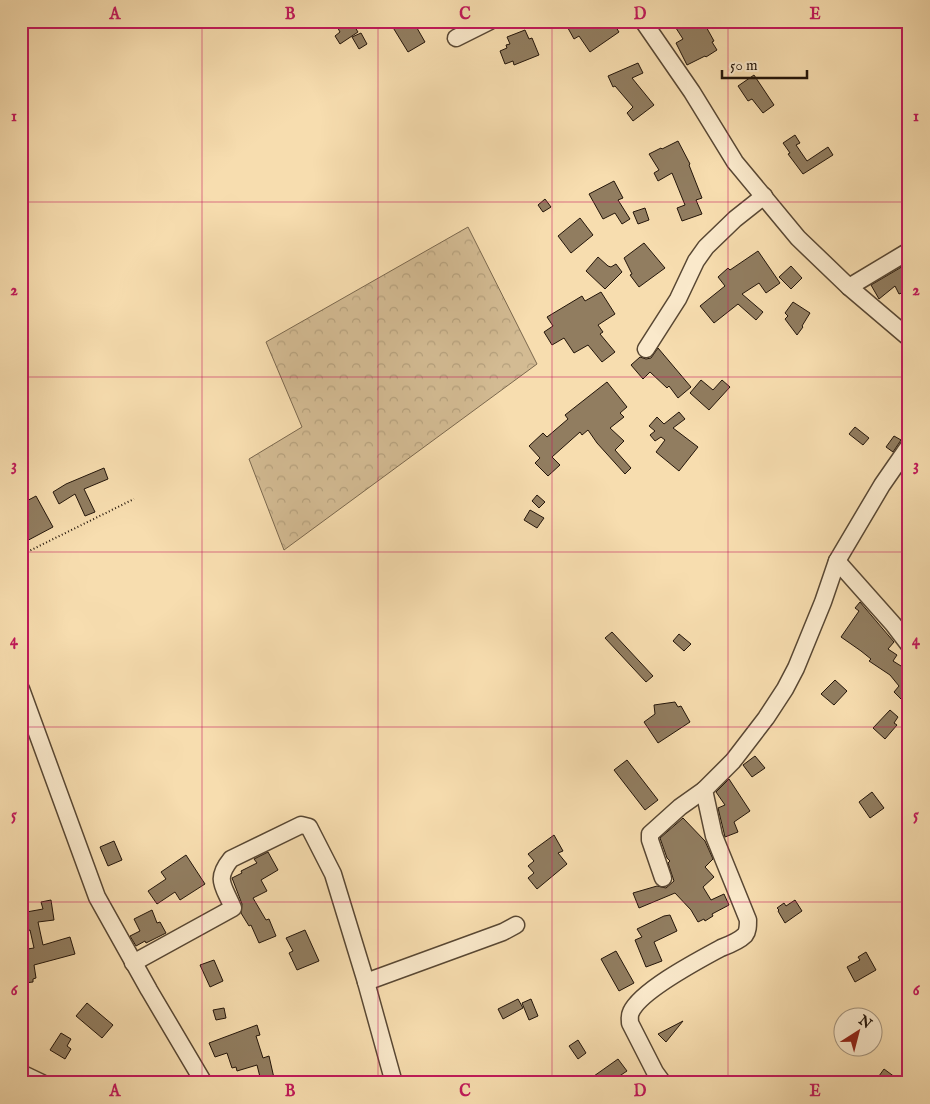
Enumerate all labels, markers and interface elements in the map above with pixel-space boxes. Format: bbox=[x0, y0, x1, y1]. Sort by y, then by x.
text: A bbox=[109, 5, 122, 25]
text: B bbox=[285, 5, 296, 25]
text: C bbox=[459, 5, 471, 25]
text: D bbox=[634, 5, 647, 25]
text: E bbox=[809, 5, 821, 25]
scale bar bbox=[722, 48, 808, 80]
text: 50 m bbox=[730, 56, 758, 75]
text: 1 bbox=[11, 107, 17, 127]
text: 1 bbox=[913, 107, 919, 127]
text: 2 bbox=[10, 281, 18, 301]
text: 2 bbox=[912, 281, 920, 301]
text: 3 bbox=[11, 456, 17, 476]
text: 3 bbox=[913, 456, 919, 476]
text: 4 bbox=[10, 631, 19, 651]
text: 4 bbox=[912, 631, 921, 651]
text: 5 bbox=[11, 806, 17, 826]
text: 5 bbox=[913, 806, 919, 826]
text: 6 bbox=[11, 981, 19, 1001]
text: 6 bbox=[913, 981, 921, 1001]
north arrow bbox=[832, 1006, 882, 1056]
text: N bbox=[854, 1011, 875, 1033]
text: A bbox=[109, 1082, 122, 1102]
text: B bbox=[285, 1082, 296, 1102]
text: C bbox=[459, 1082, 471, 1102]
text: D bbox=[634, 1082, 647, 1102]
text: E bbox=[809, 1082, 821, 1102]

